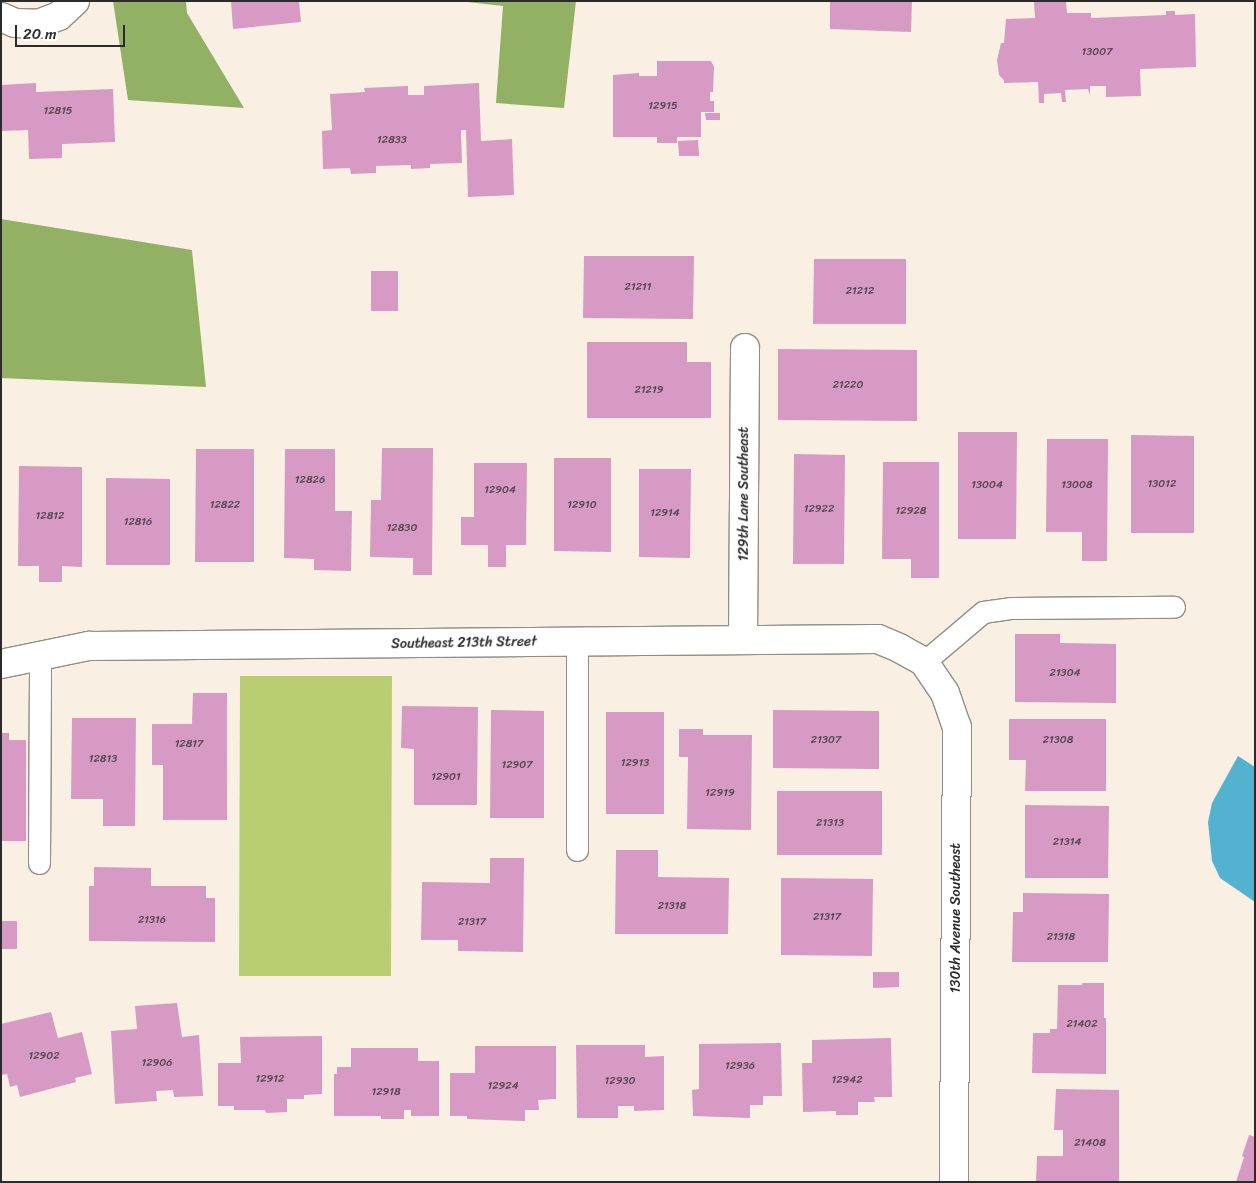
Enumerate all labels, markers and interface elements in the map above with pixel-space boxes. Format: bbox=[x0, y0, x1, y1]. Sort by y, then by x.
scale bar bbox=[18, 15, 128, 47]
text: 20 m bbox=[23, 21, 57, 47]
house number: 13007 bbox=[1082, 45, 1112, 59]
house number: 12915 bbox=[648, 99, 678, 113]
house number: 12815 bbox=[43, 104, 73, 118]
house number: 12833 bbox=[377, 133, 407, 147]
house number: 21211 bbox=[625, 280, 651, 294]
house number: 21212 bbox=[846, 284, 874, 298]
house number: 21220 bbox=[833, 378, 863, 392]
house number: 21219 bbox=[635, 383, 663, 397]
street label: 129th Lane Southeast bbox=[736, 427, 752, 561]
house number: 12826 bbox=[295, 473, 325, 487]
house number: 13012 bbox=[1148, 477, 1176, 491]
house number: 13004 bbox=[971, 478, 1003, 492]
house number: 13008 bbox=[1061, 478, 1093, 492]
house number: 12904 bbox=[484, 483, 516, 497]
house number: 12822 bbox=[210, 498, 240, 512]
house number: 12910 bbox=[567, 498, 597, 512]
house number: 12922 bbox=[804, 502, 834, 516]
house number: 12928 bbox=[896, 504, 926, 518]
house number: 12914 bbox=[650, 506, 680, 520]
house number: 12812 bbox=[36, 509, 64, 523]
house number: 12816 bbox=[124, 515, 152, 529]
house number: 12830 bbox=[387, 521, 417, 535]
street label: Southeast 213th Street bbox=[391, 633, 537, 653]
house number: 21304 bbox=[1050, 666, 1080, 680]
house number: 21307 bbox=[811, 733, 841, 747]
house number: 21308 bbox=[1043, 733, 1073, 747]
house number: 12817 bbox=[175, 737, 203, 751]
house number: 12813 bbox=[89, 752, 117, 766]
house number: 12913 bbox=[621, 756, 649, 770]
house number: 12907 bbox=[501, 758, 533, 772]
house number: 12901 bbox=[431, 770, 461, 784]
house number: 12919 bbox=[705, 786, 735, 800]
house number: 21313 bbox=[816, 816, 844, 830]
house number: 21314 bbox=[1053, 835, 1081, 849]
street label: 130th Avenue Southeast bbox=[948, 843, 964, 993]
house number: 21318 bbox=[658, 899, 686, 913]
house number: 21317 bbox=[813, 910, 841, 924]
house number: 21316 bbox=[138, 913, 166, 927]
house number: 21317 bbox=[458, 915, 486, 929]
house number: 21318 bbox=[1047, 930, 1075, 944]
house number: 21402 bbox=[1066, 1017, 1098, 1031]
house number: 12902 bbox=[28, 1049, 60, 1063]
house number: 12906 bbox=[141, 1056, 173, 1070]
house number: 12936 bbox=[725, 1059, 755, 1073]
house number: 12912 bbox=[256, 1072, 284, 1086]
house number: 12942 bbox=[831, 1073, 863, 1087]
house number: 12930 bbox=[605, 1074, 635, 1088]
house number: 12924 bbox=[487, 1079, 519, 1093]
house number: 12918 bbox=[371, 1085, 401, 1099]
house number: 21408 bbox=[1074, 1136, 1106, 1150]

